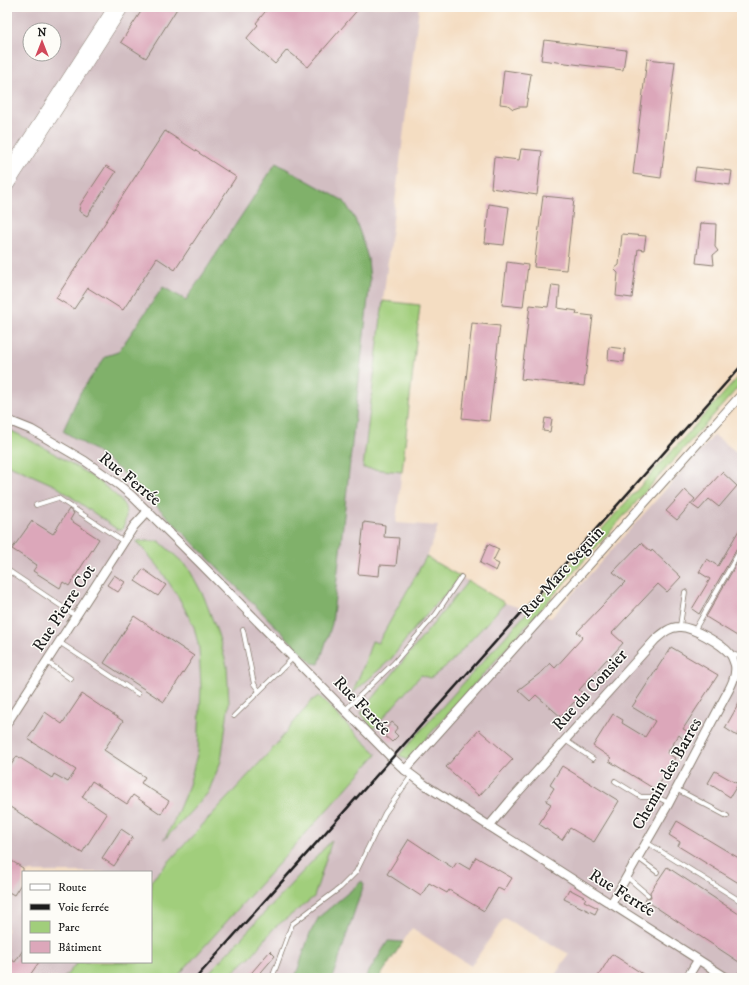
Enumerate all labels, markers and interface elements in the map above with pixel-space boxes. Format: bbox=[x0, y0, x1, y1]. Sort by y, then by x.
north arrow bbox=[22, 22, 62, 62]
text: N bbox=[37, 26, 47, 40]
street label: Rue Ferrée bbox=[94, 447, 166, 511]
street label: Rue Marc Seguin bbox=[515, 521, 609, 622]
street label: Rue Pierre Cot bbox=[28, 560, 101, 656]
street label: Rue du Consier bbox=[548, 644, 633, 735]
street label: Rue Ferrée bbox=[328, 672, 396, 740]
street label: Chemin des Barres bbox=[627, 714, 707, 834]
street label: Rue Ferrée bbox=[585, 864, 659, 922]
legend bbox=[22, 871, 152, 963]
text: Route bbox=[58, 880, 86, 895]
text: Voie ferrée bbox=[57, 900, 109, 915]
text: Parc bbox=[58, 920, 80, 935]
text: Bâtiment bbox=[58, 940, 102, 955]

